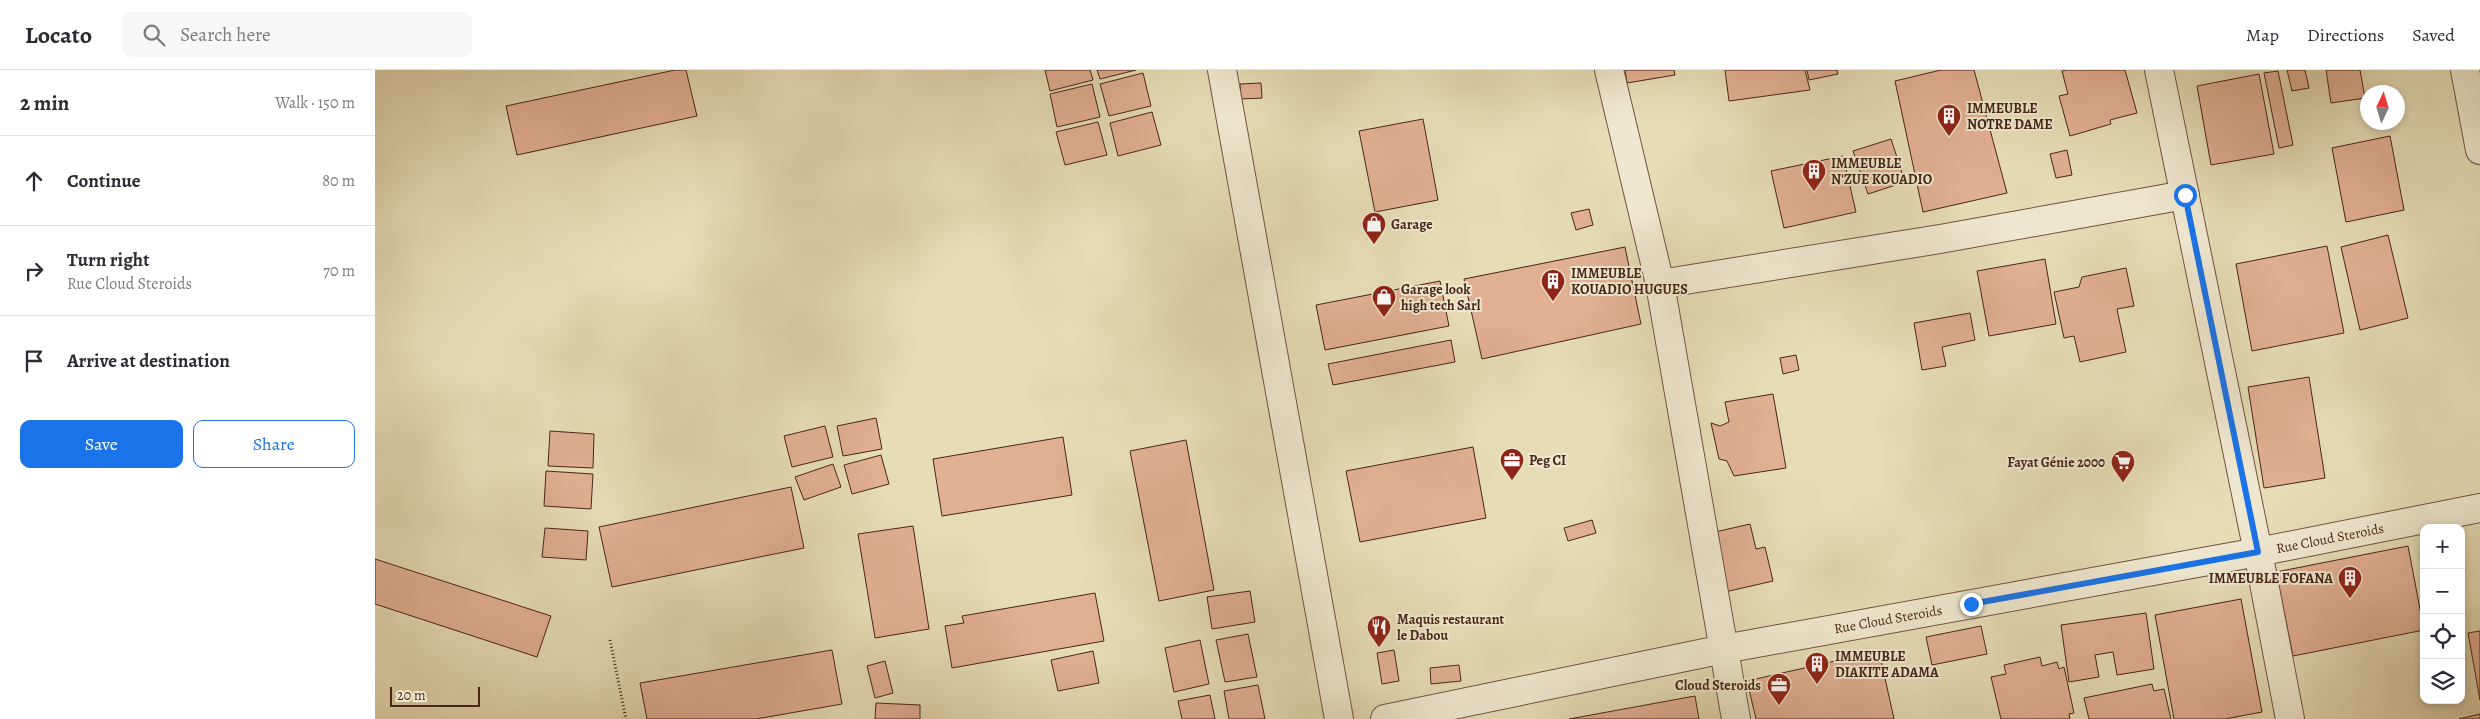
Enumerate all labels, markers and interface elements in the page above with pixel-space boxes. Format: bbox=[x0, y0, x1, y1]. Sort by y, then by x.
search box bbox=[122, 12, 472, 57]
text: Locato bbox=[25, 19, 92, 51]
icon: search bbox=[140, 21, 168, 49]
text: Search here bbox=[180, 22, 271, 48]
text: Map bbox=[2246, 23, 2279, 47]
text: Directions bbox=[2307, 23, 2384, 47]
text: Saved bbox=[2412, 23, 2455, 47]
north arrow bbox=[2360, 85, 2405, 130]
text: 2 min bbox=[20, 89, 69, 117]
text: Walk · 150 m bbox=[275, 92, 355, 114]
place label: IMMEUBLE NOTRE DAME bbox=[1967, 99, 2053, 134]
building icon: IMMEUBLE NOTRE DAME bbox=[1936, 103, 1962, 137]
place label: IMMEUBLE N'ZUE KOUADIO bbox=[1831, 154, 1933, 189]
building icon: IMMEUBLE N'ZUE KOUADIO bbox=[1801, 158, 1827, 192]
icon: ahead bbox=[20, 167, 48, 195]
text: Continue bbox=[67, 168, 141, 194]
text: 80 m bbox=[322, 170, 355, 192]
route start bbox=[2174, 184, 2197, 207]
shop icon: Garage bbox=[1361, 211, 1387, 245]
place label: Garage bbox=[1391, 215, 1433, 234]
text: Turn right bbox=[67, 247, 149, 273]
icon: right bbox=[20, 257, 48, 285]
text: 70 m bbox=[323, 260, 355, 282]
place label: IMMEUBLE KOUADIO HUGUES bbox=[1571, 264, 1688, 299]
building icon: IMMEUBLE KOUADIO HUGUES bbox=[1540, 268, 1566, 302]
text: Rue Cloud Steroids bbox=[67, 273, 192, 295]
place label: Garage look high tech Sarl bbox=[1401, 280, 1481, 315]
shop icon: Garage look high tech Sarl bbox=[1371, 284, 1397, 318]
icon: arrive bbox=[20, 347, 48, 375]
text: Arrive at destination bbox=[67, 348, 230, 374]
button: Save bbox=[20, 420, 183, 468]
button: Share bbox=[193, 420, 355, 468]
office icon: Peg CI bbox=[1499, 447, 1525, 481]
supermarket icon: Fayat Génie 2000 bbox=[2110, 449, 2136, 483]
place label: Peg CI bbox=[1529, 451, 1566, 470]
place label: Fayat Génie 2000 bbox=[2007, 453, 2105, 472]
street label: Rue Cloud Steroids bbox=[2275, 519, 2386, 558]
map controls bbox=[2420, 524, 2465, 704]
button: + bbox=[2420, 524, 2465, 569]
building icon: IMMEUBLE FOFANA bbox=[2337, 565, 2363, 599]
place label: IMMEUBLE FOFANA bbox=[2209, 569, 2333, 588]
button: − bbox=[2420, 569, 2465, 614]
route end bbox=[1960, 593, 1983, 616]
street label: Rue Cloud Steroids bbox=[1833, 601, 1944, 638]
place label: Maquis restaurant le Dabou bbox=[1397, 610, 1505, 645]
restaurant icon: Maquis restaurant le Dabou bbox=[1366, 614, 1392, 648]
button: locate bbox=[2420, 614, 2465, 659]
place label: IMMEUBLE DIAKITE ADAMA bbox=[1835, 647, 1939, 682]
building icon: IMMEUBLE DIAKITE ADAMA bbox=[1804, 651, 1830, 685]
button: layers bbox=[2420, 659, 2465, 704]
office icon: Cloud Steroids bbox=[1766, 672, 1792, 706]
place label: Cloud Steroids bbox=[1675, 676, 1761, 695]
scale bar bbox=[390, 684, 480, 707]
text: 20 m bbox=[397, 686, 426, 705]

